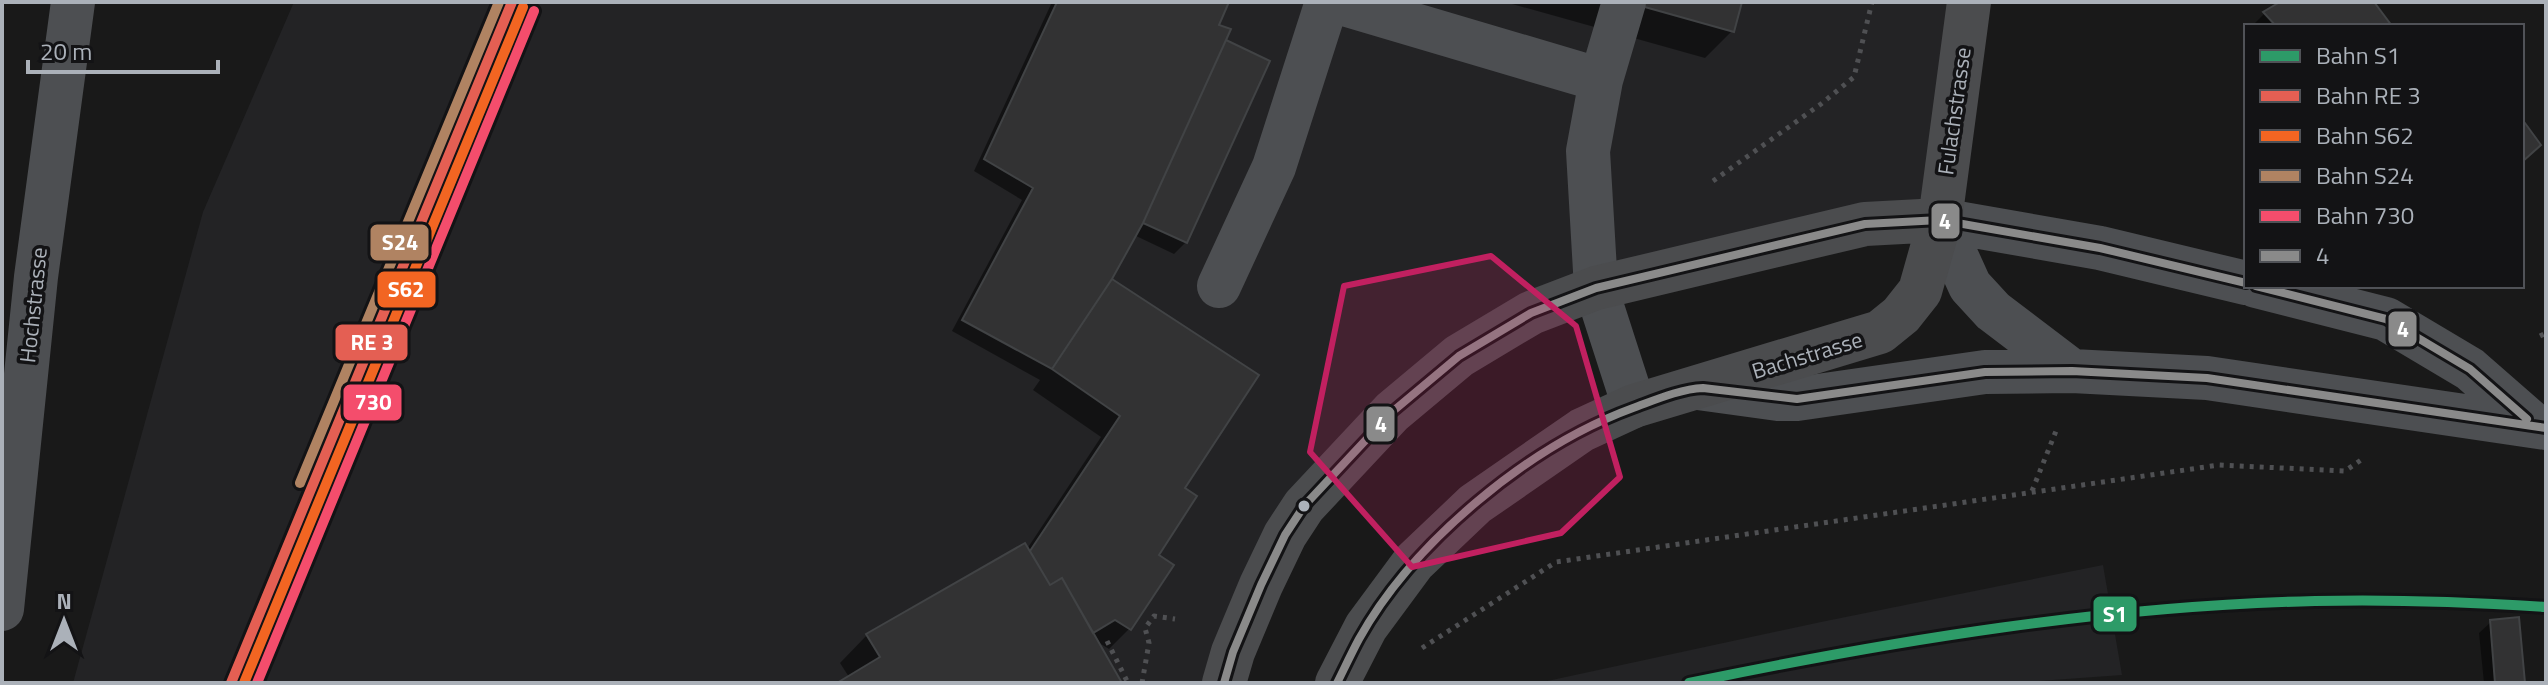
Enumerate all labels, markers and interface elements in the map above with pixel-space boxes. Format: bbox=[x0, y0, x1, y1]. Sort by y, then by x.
scale bar bbox=[28, 24, 218, 74]
legend bbox=[2244, 24, 2524, 288]
text: 20 m bbox=[40, 33, 92, 69]
text: Bahn S1 bbox=[2316, 37, 2400, 73]
street label: Fulachstrasse bbox=[1928, 45, 1980, 177]
text: Bahn RE 3 bbox=[2316, 77, 2421, 113]
text: Bahn S62 bbox=[2316, 117, 2414, 153]
text: Bahn S24 bbox=[2316, 157, 2414, 193]
text: Bahn 730 bbox=[2316, 197, 2414, 233]
line badge: 4 bbox=[1930, 202, 1961, 240]
text: 4 bbox=[1939, 204, 1951, 238]
line badge: S24 bbox=[369, 223, 430, 262]
text: S24 bbox=[382, 225, 418, 259]
text: 4 bbox=[2316, 237, 2329, 273]
street label: Hochstrasse bbox=[10, 246, 56, 364]
line badge: S62 bbox=[376, 270, 437, 309]
text: S62 bbox=[388, 272, 424, 306]
line badge: 4 bbox=[2387, 310, 2418, 348]
text: 4 bbox=[2397, 312, 2409, 346]
street label: Bachstrasse bbox=[1747, 322, 1867, 388]
line badge: RE 3 bbox=[334, 323, 409, 362]
text: RE 3 bbox=[351, 325, 394, 359]
line badge: 730 bbox=[342, 383, 403, 422]
text: 730 bbox=[355, 385, 391, 419]
line badge: 4 bbox=[1365, 405, 1396, 443]
text: 4 bbox=[1375, 407, 1387, 441]
unlabelled marker bbox=[1296, 498, 1312, 514]
north arrow bbox=[24, 581, 104, 661]
text: N bbox=[56, 584, 72, 618]
line badge: S1 bbox=[2092, 595, 2138, 633]
text: S1 bbox=[2103, 597, 2127, 631]

